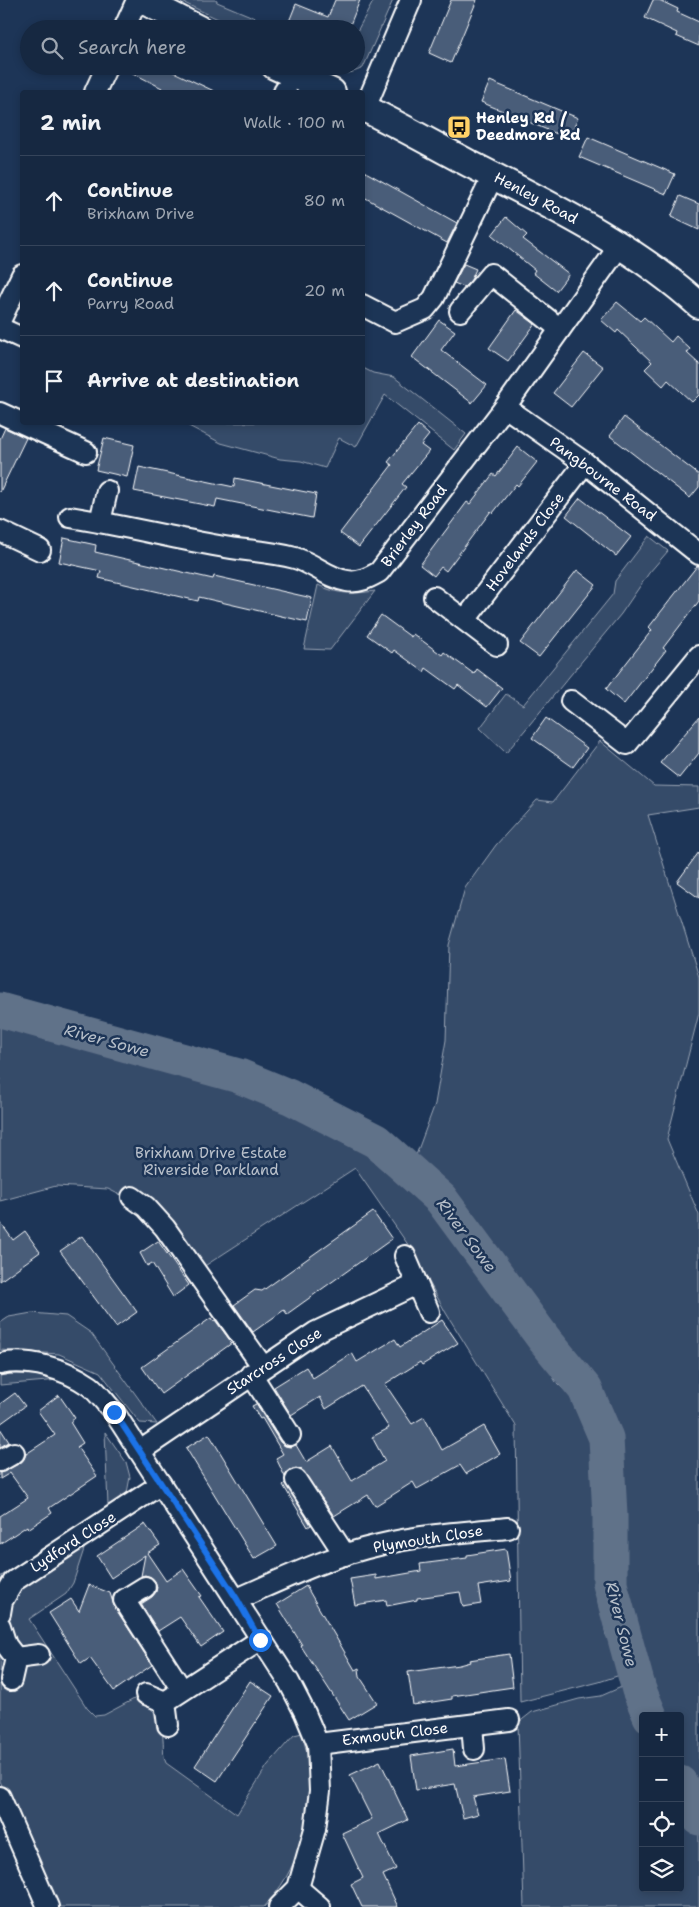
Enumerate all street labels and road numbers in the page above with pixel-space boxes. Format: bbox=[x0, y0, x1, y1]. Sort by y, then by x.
street label: Henley Road bbox=[490, 167, 582, 229]
street label: Pangbourne Road bbox=[545, 432, 661, 526]
street label: Brierley Road bbox=[376, 480, 452, 571]
street label: Hovelands Close bbox=[481, 489, 569, 595]
street label: Starcross Close bbox=[222, 1323, 326, 1399]
street label: Lydford Close bbox=[26, 1507, 120, 1577]
street label: Plymouth Close bbox=[372, 1520, 484, 1558]
street label: Exmouth Close bbox=[341, 1718, 449, 1750]

